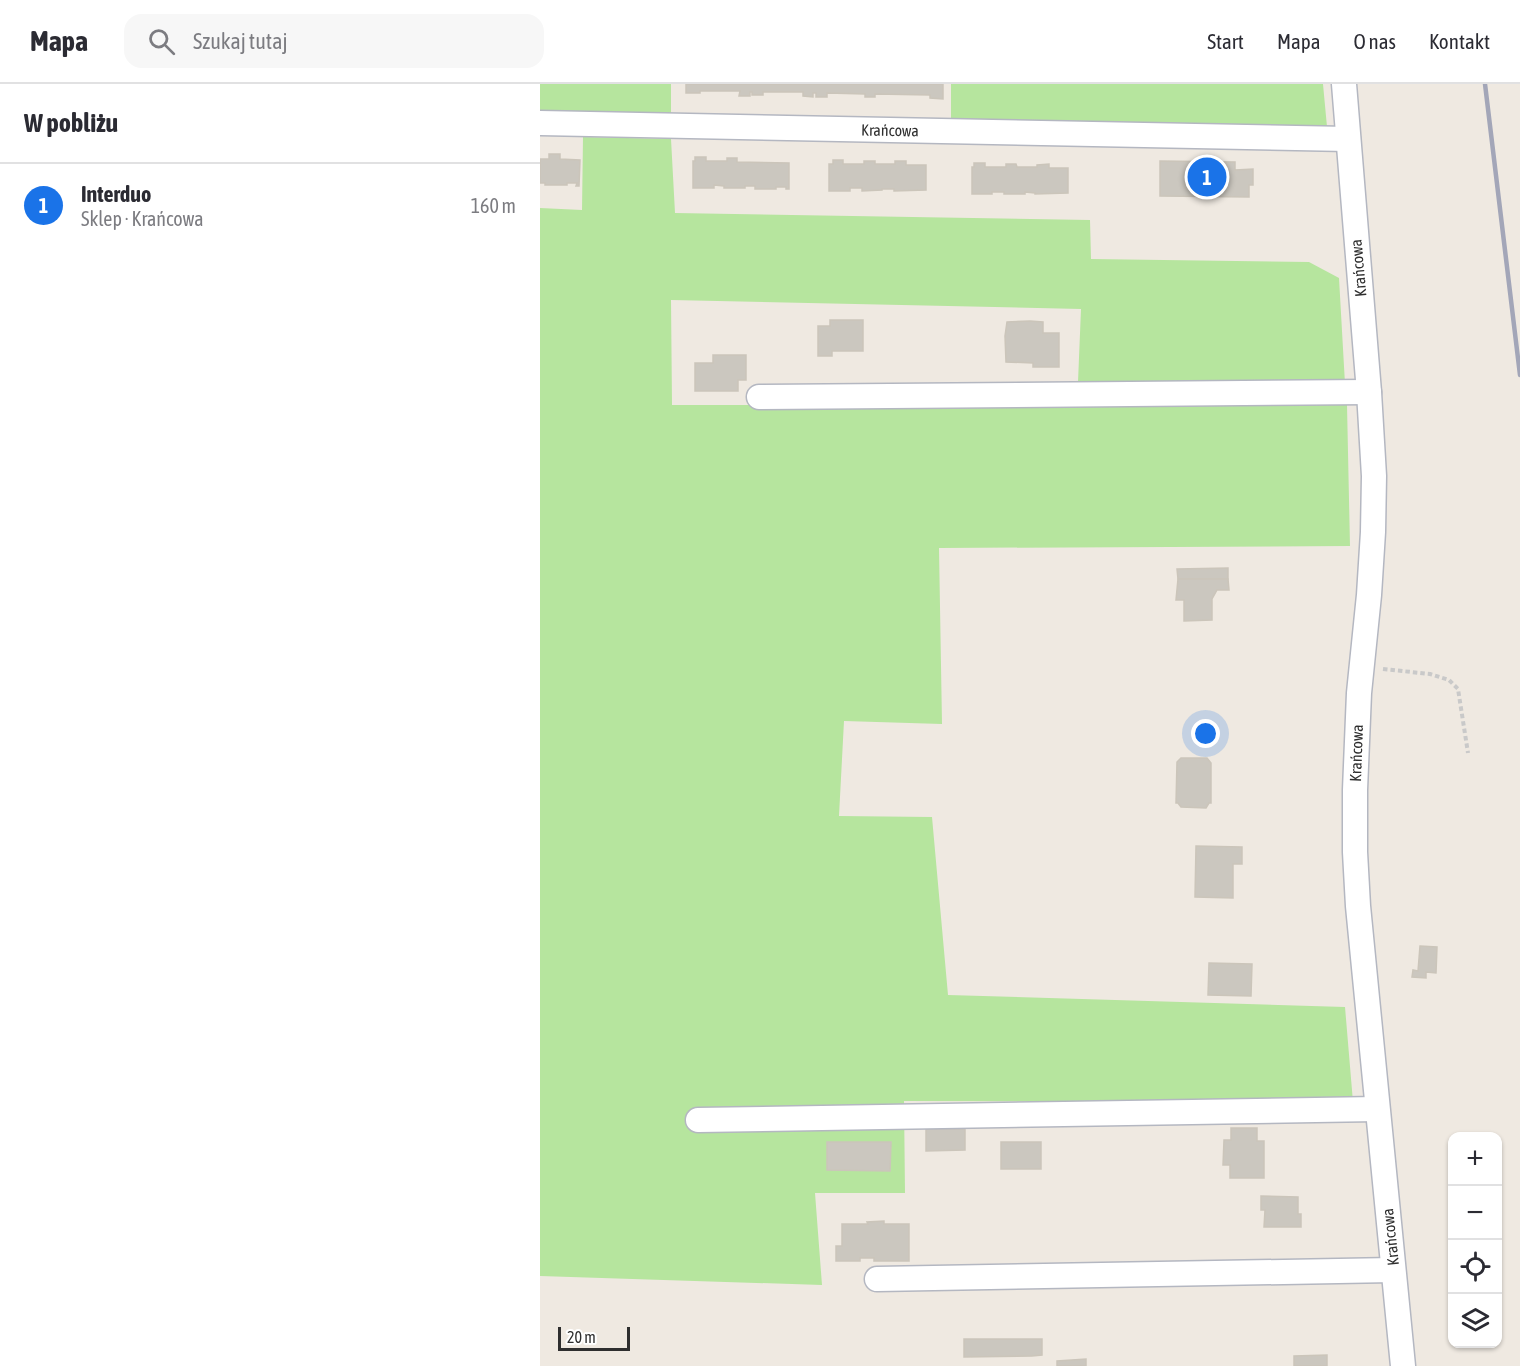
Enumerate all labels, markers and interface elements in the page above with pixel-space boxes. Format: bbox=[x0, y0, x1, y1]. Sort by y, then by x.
search box bbox=[124, 14, 544, 68]
text: Mapa bbox=[30, 25, 88, 57]
icon: search bbox=[145, 25, 178, 58]
text: Szukaj tutaj bbox=[193, 28, 287, 54]
text: Start bbox=[1207, 29, 1244, 53]
text: Mapa bbox=[1277, 29, 1320, 53]
text: O nas bbox=[1353, 29, 1396, 53]
text: Kontakt bbox=[1429, 29, 1490, 53]
text: W pobliżu bbox=[24, 108, 118, 138]
street label: Krańcowa bbox=[861, 120, 919, 140]
pin: 1 bbox=[1188, 154, 1226, 200]
text: Interduo bbox=[81, 181, 151, 207]
text: 1 bbox=[39, 194, 48, 217]
text: 160 m bbox=[471, 194, 516, 217]
text: Sklep · Krańcowa bbox=[81, 207, 204, 230]
street label: Krańcowa bbox=[1347, 239, 1369, 297]
your location bbox=[1191, 719, 1220, 748]
street label: Krańcowa bbox=[1346, 724, 1366, 782]
map controls bbox=[1448, 1132, 1502, 1348]
button: + bbox=[1448, 1132, 1502, 1186]
button: − bbox=[1448, 1186, 1502, 1240]
street label: Krańcowa bbox=[1378, 1207, 1402, 1267]
button: locate bbox=[1448, 1240, 1502, 1294]
button: layers bbox=[1448, 1294, 1502, 1348]
scale bar bbox=[558, 1324, 630, 1352]
text: 20 m bbox=[567, 1328, 596, 1346]

